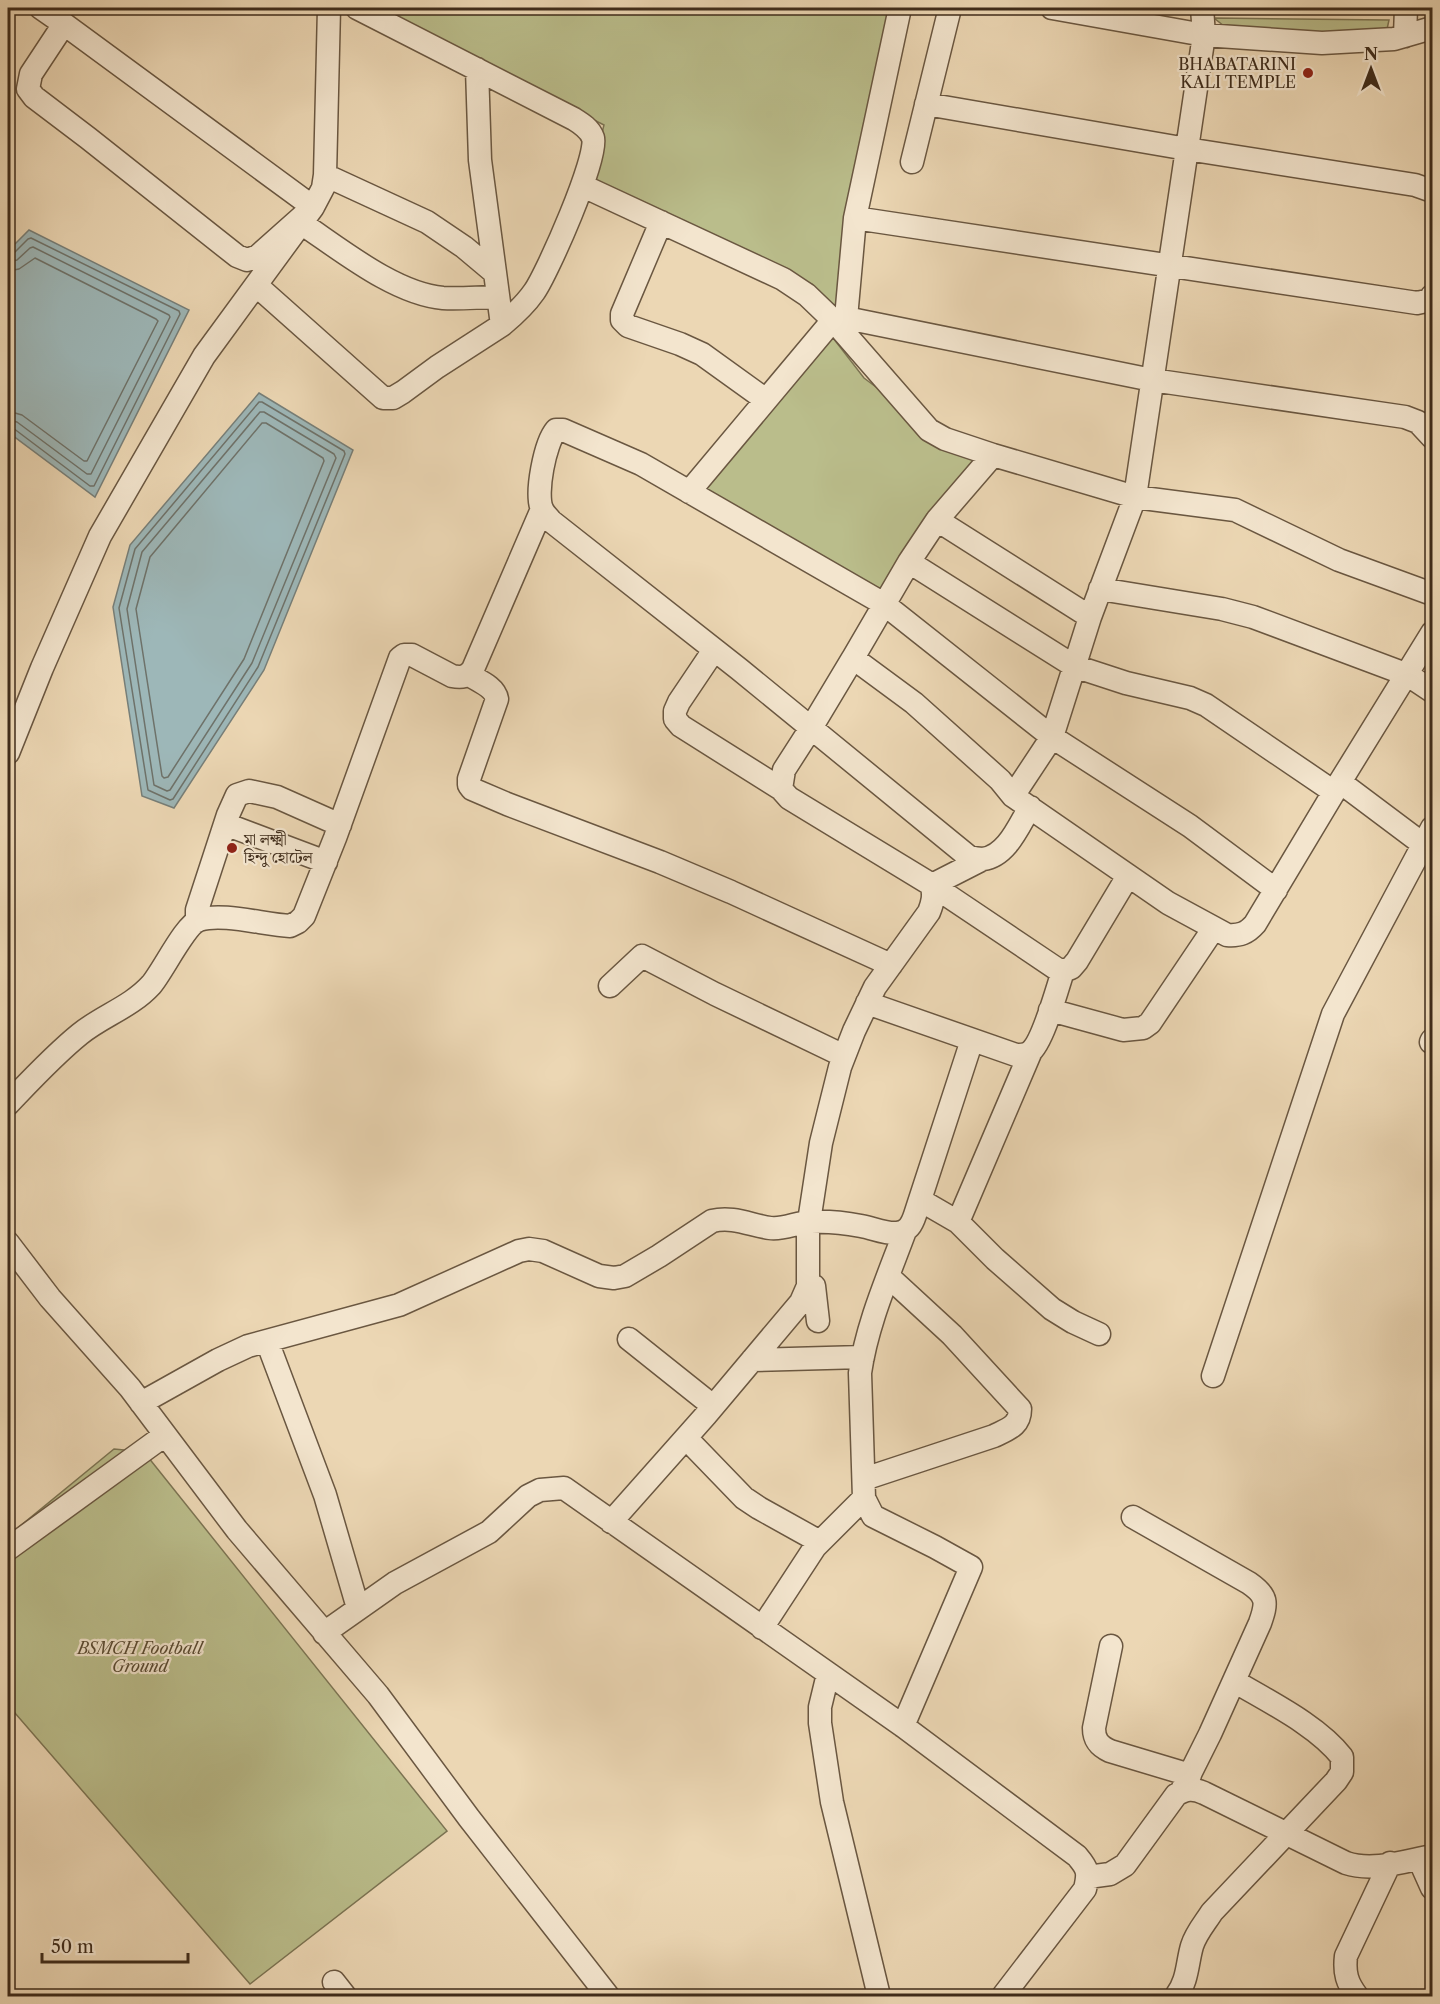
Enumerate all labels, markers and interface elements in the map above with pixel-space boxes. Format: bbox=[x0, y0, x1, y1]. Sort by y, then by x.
north arrow bbox=[1341, 39, 1401, 99]
text: N bbox=[1364, 44, 1378, 64]
place label: BHABATARINI KALI TEMPLE bbox=[1178, 54, 1296, 92]
marker: BHABATARINI KALI TEMPLE bbox=[1301, 66, 1315, 80]
place label: মা লক্ষ্মী হিন্দু হোটেল bbox=[243, 829, 314, 868]
marker: মা লক্ষ্মী হিন্দু হোটেল bbox=[225, 841, 239, 855]
park label: BSMCH Football Ground bbox=[75, 1638, 204, 1676]
scale bar bbox=[42, 1926, 188, 1964]
text: 50 m bbox=[51, 1936, 94, 1958]

